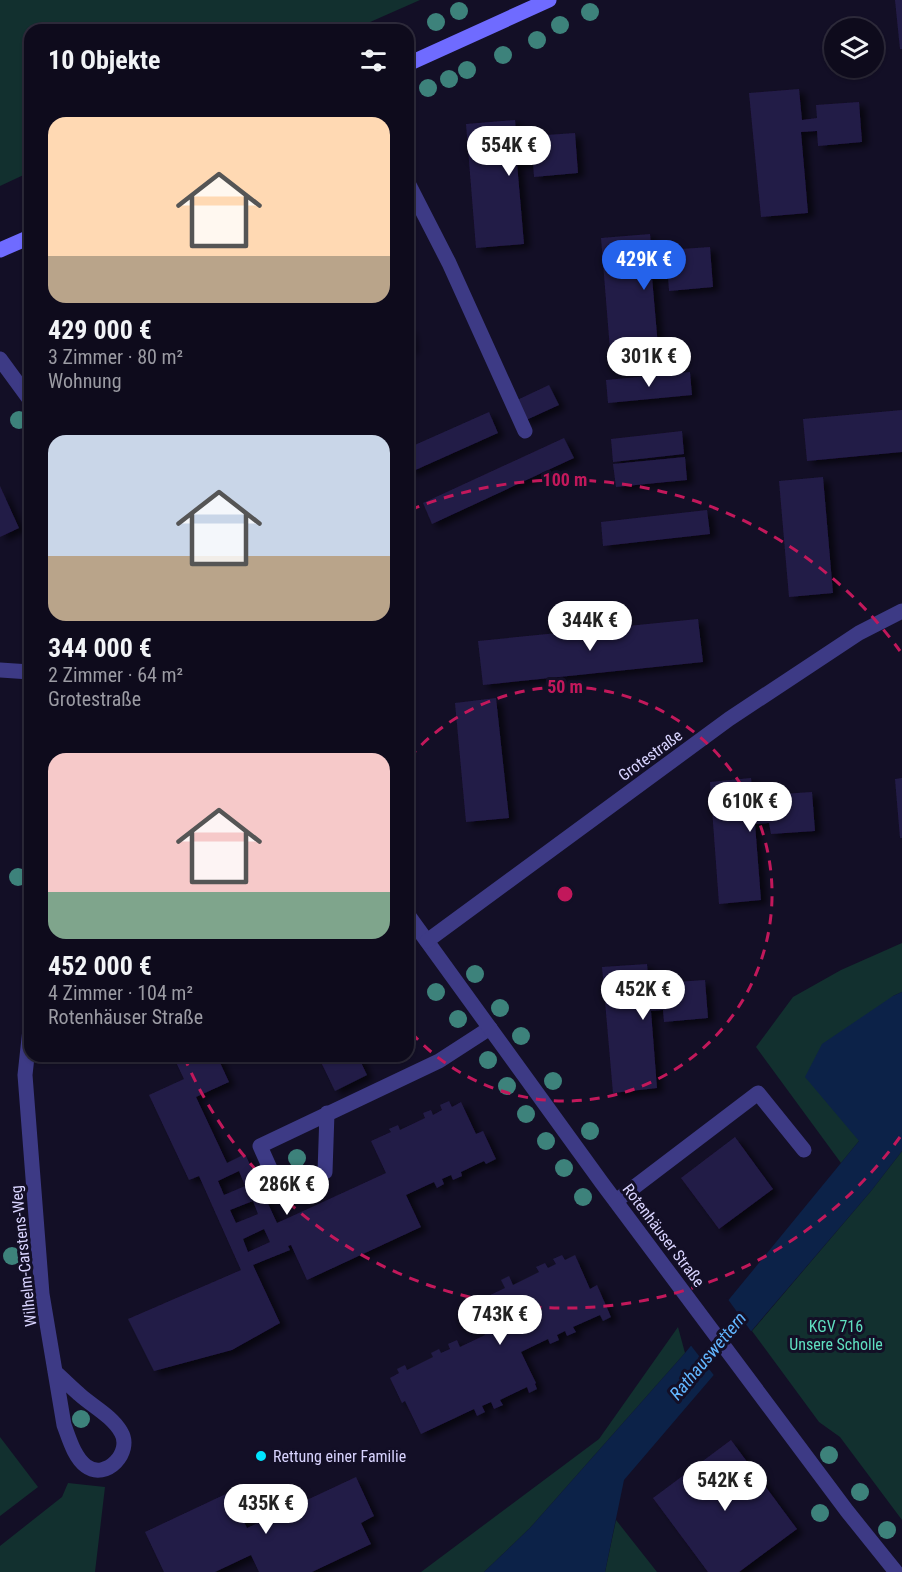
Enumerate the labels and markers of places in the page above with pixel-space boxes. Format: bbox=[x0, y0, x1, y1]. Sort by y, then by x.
pin: 554K € bbox=[460, 126, 558, 177]
pin: 429K € bbox=[595, 240, 693, 291]
pin: 301K € bbox=[600, 337, 698, 388]
pin: 344K € bbox=[541, 601, 639, 652]
pin: 610K € bbox=[701, 782, 799, 833]
centre of rings bbox=[555, 884, 575, 904]
pin: 452K € bbox=[594, 970, 692, 1021]
pin: 286K € bbox=[238, 1165, 336, 1216]
pin: 743K € bbox=[451, 1295, 549, 1346]
place label: Rettung einer Familie bbox=[273, 1447, 406, 1466]
marker: Rettung einer Familie bbox=[254, 1449, 268, 1463]
pin: 542K € bbox=[676, 1461, 774, 1512]
pin: 435K € bbox=[217, 1484, 315, 1535]

